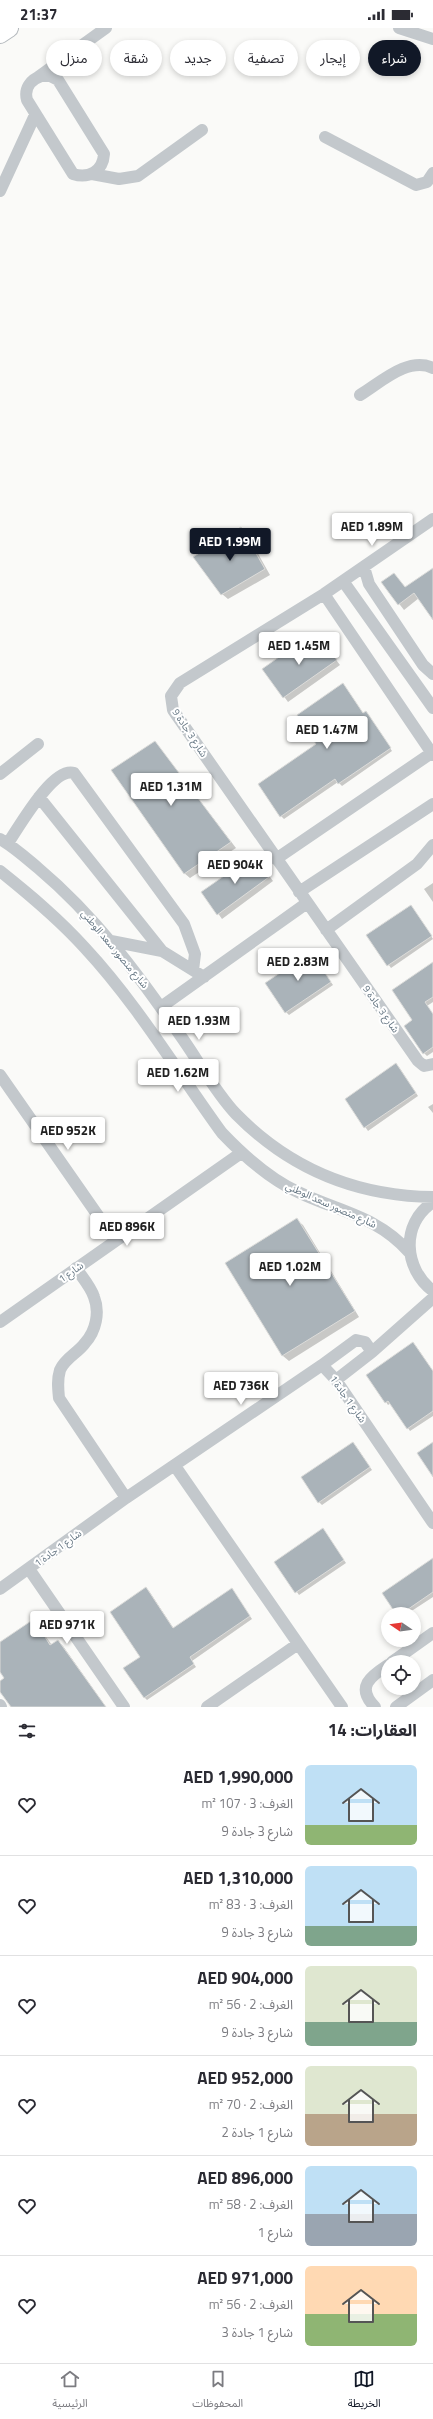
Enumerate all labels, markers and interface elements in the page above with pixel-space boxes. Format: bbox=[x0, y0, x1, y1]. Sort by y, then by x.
text: 21:37 bbox=[20, 3, 57, 26]
chip: منزل bbox=[46, 40, 102, 76]
chip: شقة bbox=[110, 40, 162, 76]
chip: جديد bbox=[170, 40, 226, 76]
chip: تصفية bbox=[234, 40, 298, 76]
chip: إيجار bbox=[306, 40, 360, 76]
chip: شراء bbox=[368, 40, 421, 76]
pin: AED 1.89M bbox=[326, 513, 418, 547]
text: AED 1.89M bbox=[341, 516, 403, 536]
pin: AED 1.99M bbox=[184, 528, 276, 562]
text: AED 1.99M bbox=[199, 531, 261, 551]
pin: AED 1.45M bbox=[253, 632, 345, 666]
text: AED 1.45M bbox=[268, 635, 330, 655]
street label: شارع 3 جادة 9 bbox=[169, 706, 211, 760]
pin: AED 1.47M bbox=[281, 716, 373, 750]
text: AED 1.47M bbox=[296, 719, 358, 739]
pin: AED 1.31M bbox=[125, 773, 217, 807]
text: AED 1.31M bbox=[140, 776, 202, 796]
pin: AED 904K bbox=[194, 851, 276, 885]
text: AED 904K bbox=[207, 854, 263, 874]
street label: شارع منصور سعد الوطني bbox=[77, 907, 152, 992]
pin: AED 2.83M bbox=[252, 948, 344, 982]
text: AED 2.83M bbox=[267, 951, 329, 971]
street label: شارع 3 جادة 9 bbox=[359, 982, 403, 1036]
pin: AED 1.93M bbox=[153, 1007, 245, 1041]
text: AED 1.93M bbox=[168, 1010, 230, 1030]
pin: AED 1.62M bbox=[132, 1059, 224, 1093]
text: AED 1.62M bbox=[147, 1062, 209, 1082]
pin: AED 952K bbox=[27, 1117, 109, 1151]
text: AED 952K bbox=[40, 1120, 96, 1140]
street label: شارع منصور سعد الوطني bbox=[283, 1178, 379, 1232]
pin: AED 896K bbox=[86, 1213, 168, 1247]
text: AED 896K bbox=[99, 1216, 155, 1236]
pin: AED 1.02M bbox=[244, 1253, 336, 1287]
text: AED 1.02M bbox=[259, 1256, 321, 1276]
street label: شارع 1 bbox=[56, 1258, 87, 1286]
pin: AED 736K bbox=[200, 1372, 282, 1406]
street label: شارع 1 جادة 1 bbox=[326, 1372, 370, 1426]
text: AED 736K bbox=[213, 1375, 269, 1395]
street label: شارع 1 جادة 1 bbox=[31, 1526, 85, 1570]
north arrow bbox=[381, 1607, 421, 1647]
map controls bbox=[381, 1607, 421, 1695]
pin: AED 971K bbox=[26, 1611, 108, 1645]
text: AED 971K bbox=[39, 1614, 95, 1634]
button: locate bbox=[381, 1655, 421, 1695]
text: العقارات: 14 bbox=[328, 1717, 417, 1743]
icon: filters bbox=[16, 1720, 38, 1742]
text: AED 1,990,000 bbox=[183, 1764, 293, 1790]
icon: home bbox=[337, 1781, 385, 1829]
text: الغرف: 3 · 107 m² bbox=[201, 1793, 293, 1813]
icon: heart bbox=[16, 1794, 38, 1816]
text: شارع 3 جادة 9 bbox=[222, 1821, 293, 1841]
text: AED 1,310,000 bbox=[183, 1865, 293, 1891]
icon: home bbox=[337, 1882, 385, 1930]
text: الغرف: 3 · 83 m² bbox=[209, 1894, 293, 1914]
icon: heart bbox=[16, 1895, 38, 1917]
text: شارع 3 جادة 9 bbox=[222, 1922, 293, 1942]
text: AED 904,000 bbox=[197, 1965, 293, 1991]
icon: home bbox=[337, 1982, 385, 2030]
text: الغرف: 2 · 56 m² bbox=[209, 1994, 293, 2014]
icon: heart bbox=[16, 1995, 38, 2017]
text: شارع 3 جادة 9 bbox=[222, 2022, 293, 2042]
text: AED 952,000 bbox=[197, 2065, 293, 2091]
icon: home bbox=[337, 2082, 385, 2130]
text: الغرف: 2 · 70 m² bbox=[209, 2094, 293, 2114]
icon: heart bbox=[16, 2095, 38, 2117]
text: شارع 1 جادة 2 bbox=[222, 2122, 293, 2142]
text: AED 896,000 bbox=[197, 2165, 293, 2191]
icon: home bbox=[337, 2182, 385, 2230]
text: الغرف: 2 · 58 m² bbox=[209, 2194, 293, 2214]
icon: heart bbox=[16, 2195, 38, 2217]
text: شارع 1 bbox=[258, 2222, 293, 2242]
text: AED 971,000 bbox=[197, 2265, 293, 2291]
icon: home bbox=[337, 2282, 385, 2330]
text: الغرف: 2 · 56 m² bbox=[209, 2294, 293, 2314]
icon: heart bbox=[16, 2295, 38, 2317]
text: شارع 1 جادة 3 bbox=[222, 2322, 293, 2342]
tab: الرئيسية bbox=[52, 2368, 88, 2415]
tab: المحفوظات bbox=[192, 2368, 243, 2415]
tab: الخريطة bbox=[348, 2368, 381, 2415]

